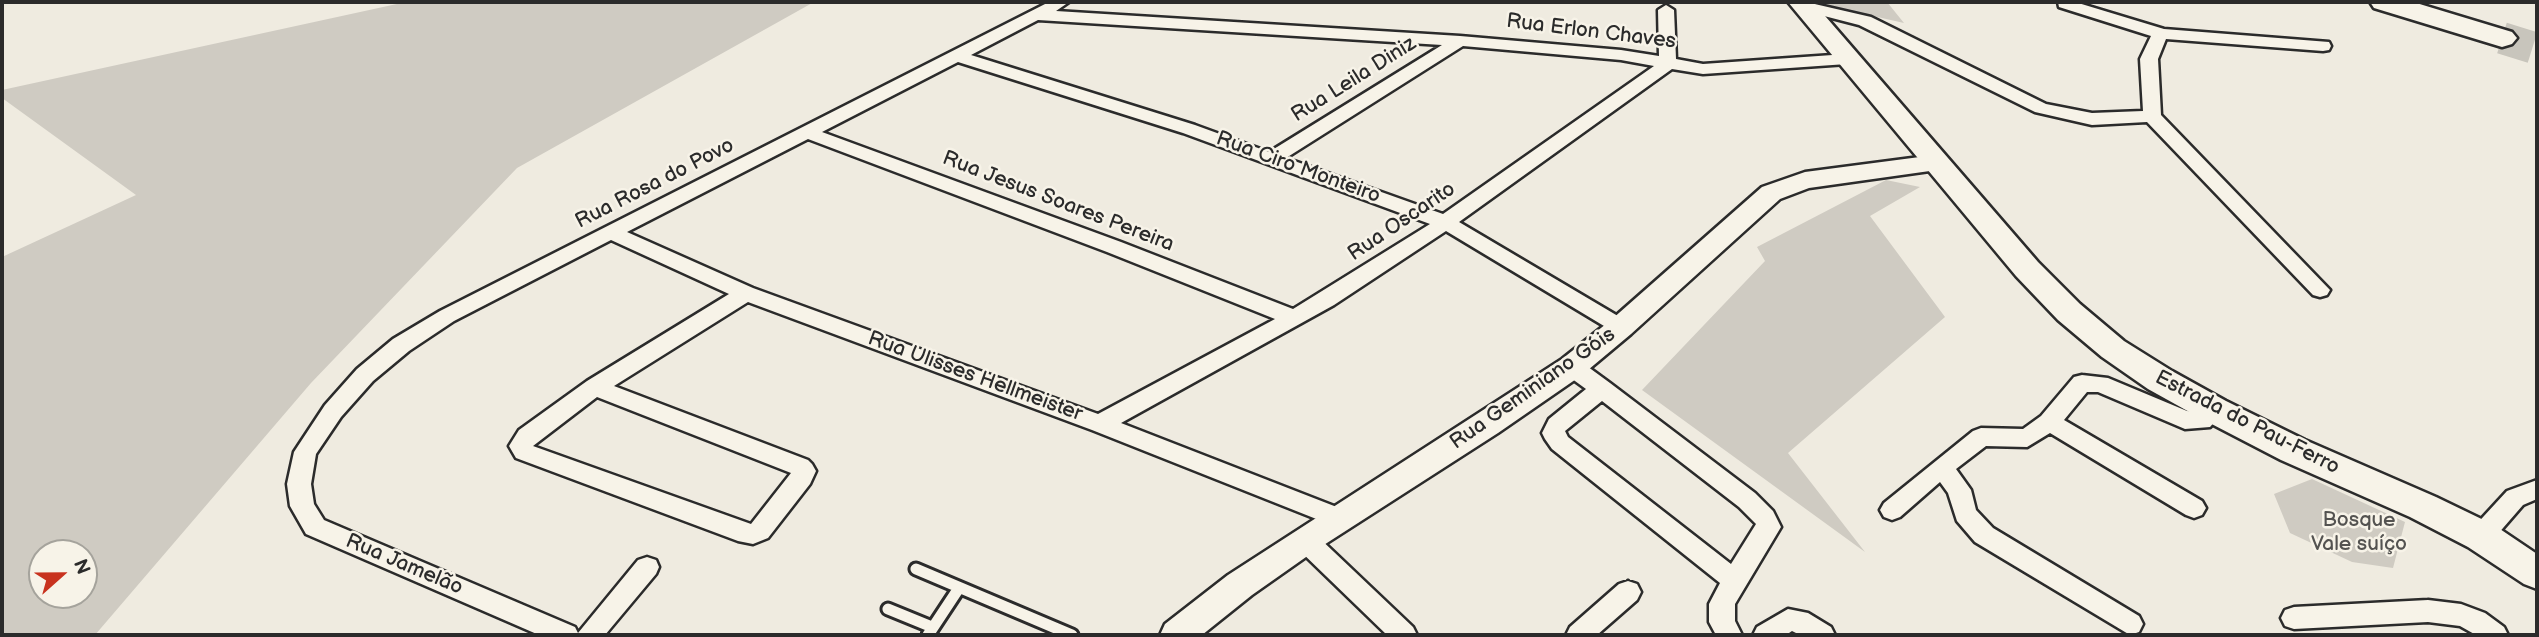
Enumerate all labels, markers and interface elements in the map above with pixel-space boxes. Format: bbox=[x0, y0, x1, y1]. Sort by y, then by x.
street label: Rua Erlon Chaves bbox=[1505, 9, 1677, 55]
street label: Rua Leila Diniz bbox=[1287, 32, 1421, 128]
street label: Rua Ciro Monteiro bbox=[1212, 127, 1384, 209]
street label: Rua Rosa do Povo bbox=[572, 133, 738, 235]
street label: Rua Jesus Soares Pereira bbox=[939, 146, 1177, 258]
street label: Rua Oscarito bbox=[1344, 177, 1460, 267]
street label: Rua Geminiano Góis bbox=[1446, 323, 1620, 455]
street label: Rua Ulisses Hellmeister bbox=[864, 326, 1086, 428]
street label: Estrada do Pau-Ferro bbox=[2151, 366, 2343, 480]
park label: Bosque Vale suíço bbox=[2311, 508, 2407, 558]
street label: Rua Jamelão bbox=[342, 529, 466, 601]
north arrow bbox=[28, 539, 98, 609]
text: N bbox=[68, 556, 94, 578]

